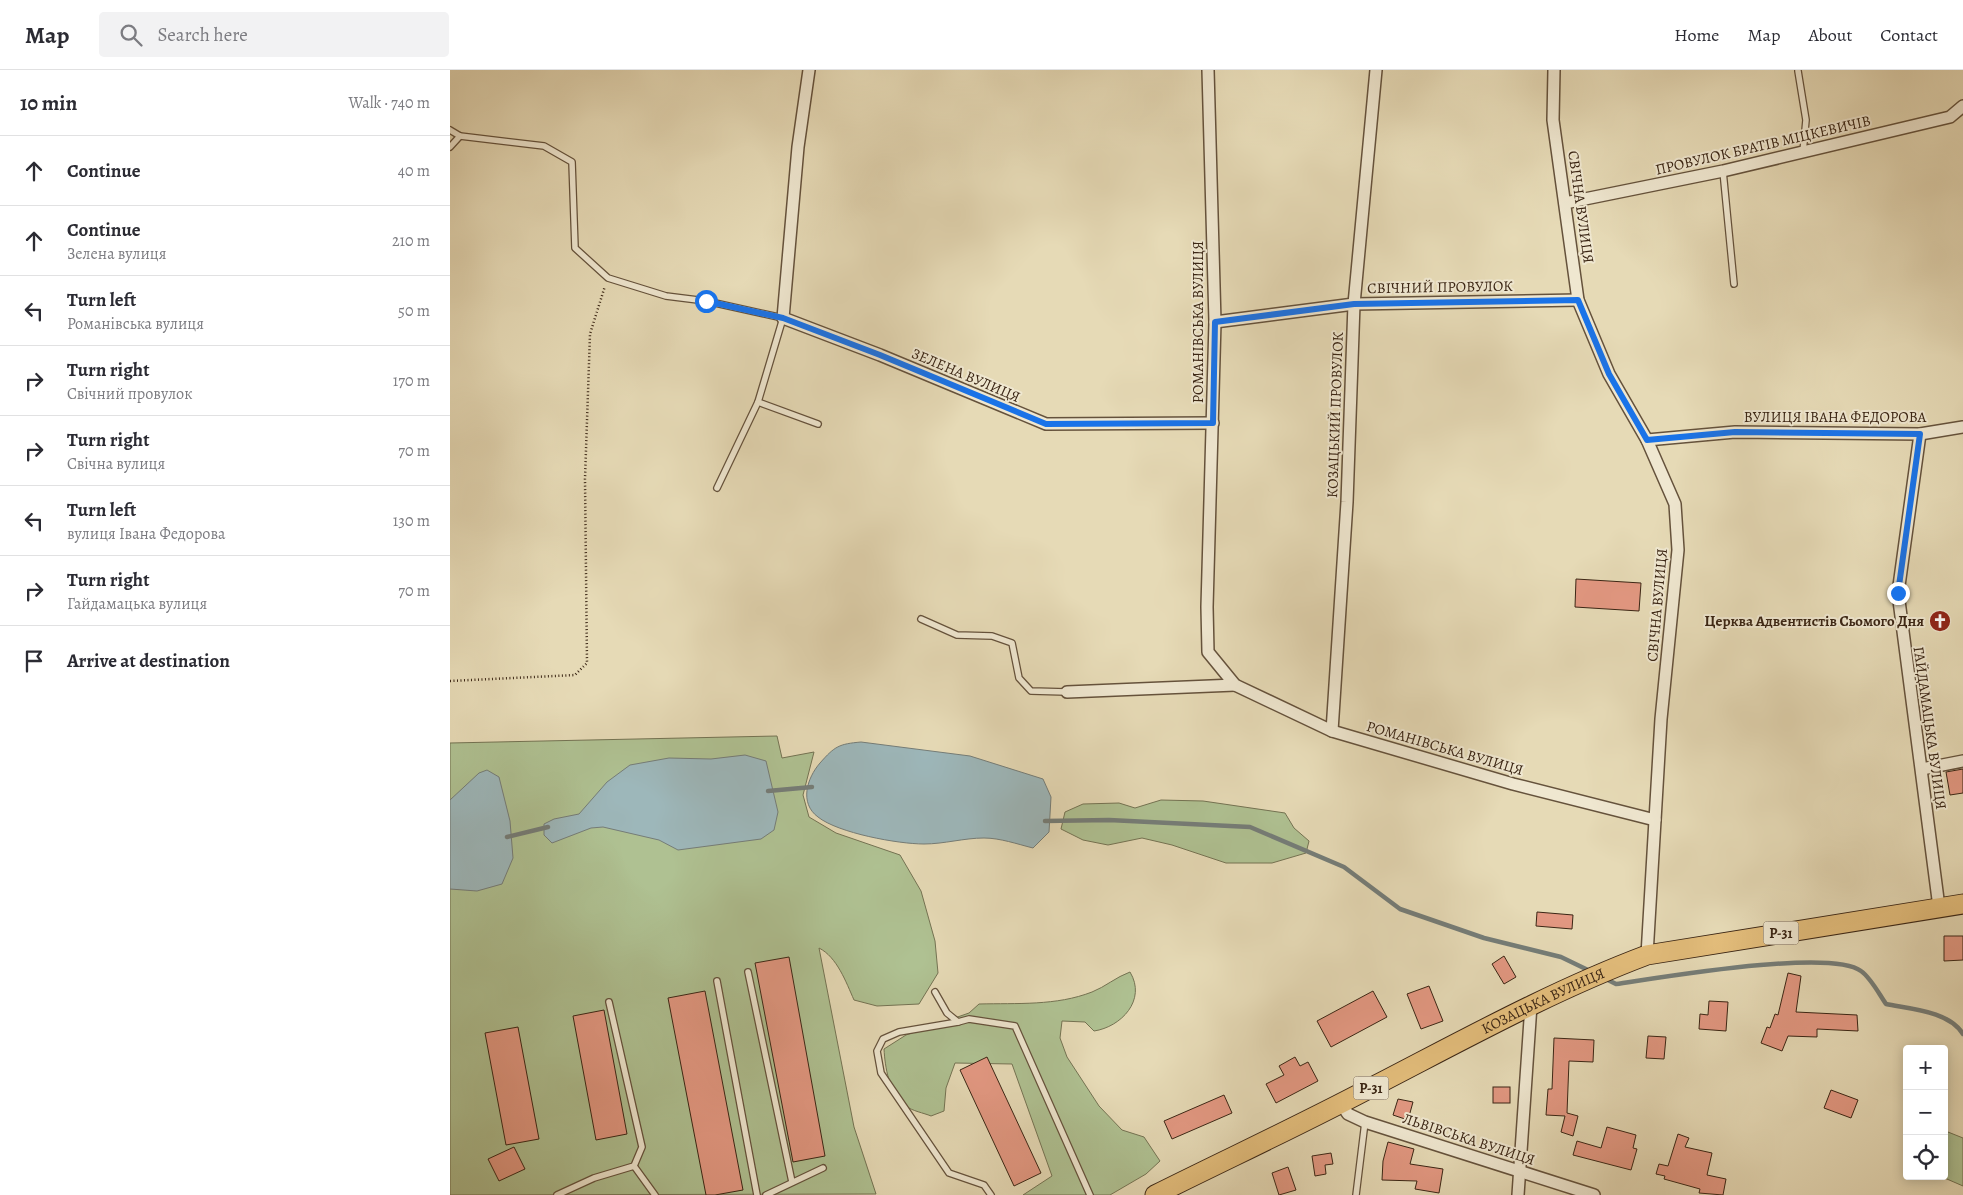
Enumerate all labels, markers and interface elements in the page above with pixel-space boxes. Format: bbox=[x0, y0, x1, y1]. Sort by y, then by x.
search box bbox=[99, 12, 449, 57]
text: Map bbox=[25, 19, 69, 51]
icon: search bbox=[117, 21, 145, 49]
text: Search here bbox=[157, 22, 248, 48]
text: Home bbox=[1674, 23, 1719, 47]
text: Map bbox=[1747, 23, 1780, 47]
text: About bbox=[1808, 23, 1852, 47]
text: Contact bbox=[1880, 23, 1938, 47]
text: 10 min bbox=[20, 89, 77, 117]
text: Walk · 740 m bbox=[349, 92, 430, 114]
street label: ПРОВУЛОК БРАТІВ МІЦКЕВИЧІВ bbox=[1653, 110, 1873, 180]
street label: СВІЧНА ВУЛИЦЯ bbox=[1563, 149, 1599, 265]
icon: ahead bbox=[20, 157, 48, 185]
text: Continue bbox=[67, 158, 141, 184]
text: 40 m bbox=[398, 160, 430, 182]
text: Continue bbox=[67, 217, 141, 243]
icon: ahead bbox=[20, 227, 48, 255]
text: 210 m bbox=[392, 230, 430, 252]
street label: РОМАНІВСЬКА ВУЛИЦЯ bbox=[1188, 241, 1208, 403]
text: Зелена вулиця bbox=[67, 243, 167, 265]
street label: СВІЧНИЙ ПРОВУЛОК bbox=[1367, 276, 1513, 298]
text: Turn left bbox=[67, 287, 136, 313]
route start bbox=[695, 290, 718, 313]
icon: left bbox=[20, 297, 48, 325]
text: 50 m bbox=[398, 300, 430, 322]
text: Романівська вулиця bbox=[67, 313, 204, 335]
street label: КОЗАЦЬКИЙ ПРОВУЛОК bbox=[1322, 331, 1348, 498]
street label: ЗЕЛЕНА ВУЛИЦЯ bbox=[909, 343, 1023, 407]
text: Turn right bbox=[67, 357, 149, 383]
icon: right bbox=[20, 367, 48, 395]
text: 170 m bbox=[393, 370, 430, 392]
text: Свічний провулок bbox=[67, 383, 193, 405]
street label: ВУЛИЦЯ ІВАНА ФЕДОРОВА bbox=[1744, 407, 1927, 427]
text: Turn right bbox=[67, 427, 149, 453]
icon: right bbox=[20, 437, 48, 465]
text: 70 m bbox=[398, 440, 430, 462]
text: Свічна вулиця bbox=[67, 453, 165, 475]
text: Turn left bbox=[67, 497, 136, 523]
icon: left bbox=[20, 507, 48, 535]
text: 130 m bbox=[393, 510, 430, 532]
text: вулиця Івана Федорова bbox=[67, 523, 225, 545]
street label: СВІЧНА ВУЛИЦЯ bbox=[1642, 548, 1672, 662]
text: Turn right bbox=[67, 567, 149, 593]
icon: right bbox=[20, 577, 48, 605]
text: 70 m bbox=[398, 580, 430, 602]
route end bbox=[1887, 582, 1910, 605]
text: Гайдамацька вулиця bbox=[67, 593, 207, 615]
church icon: Церква Адвентистiв Сьомого Дня bbox=[1928, 609, 1952, 633]
place label: Церква Адвентистiв Сьомого Дня bbox=[1705, 611, 1924, 631]
street label: ГАЙДАМАЦЬКА ВУЛИЦЯ bbox=[1909, 645, 1951, 811]
icon: arrive bbox=[20, 647, 48, 675]
text: Arrive at destination bbox=[67, 648, 230, 674]
street label: РОМАНІВСЬКА ВУЛИЦЯ bbox=[1364, 716, 1526, 780]
road number: Р-31 bbox=[1764, 921, 1798, 944]
street label: КОЗАЦЬКА ВУЛИЦЯ bbox=[1478, 963, 1608, 1039]
map controls bbox=[1903, 1045, 1948, 1180]
button: + bbox=[1903, 1045, 1948, 1090]
road number: Р-31 bbox=[1354, 1076, 1388, 1100]
button: − bbox=[1903, 1090, 1948, 1135]
street label: ЛЬВІВСЬКА ВУЛИЦЯ bbox=[1400, 1108, 1538, 1170]
button: locate bbox=[1903, 1135, 1948, 1180]

